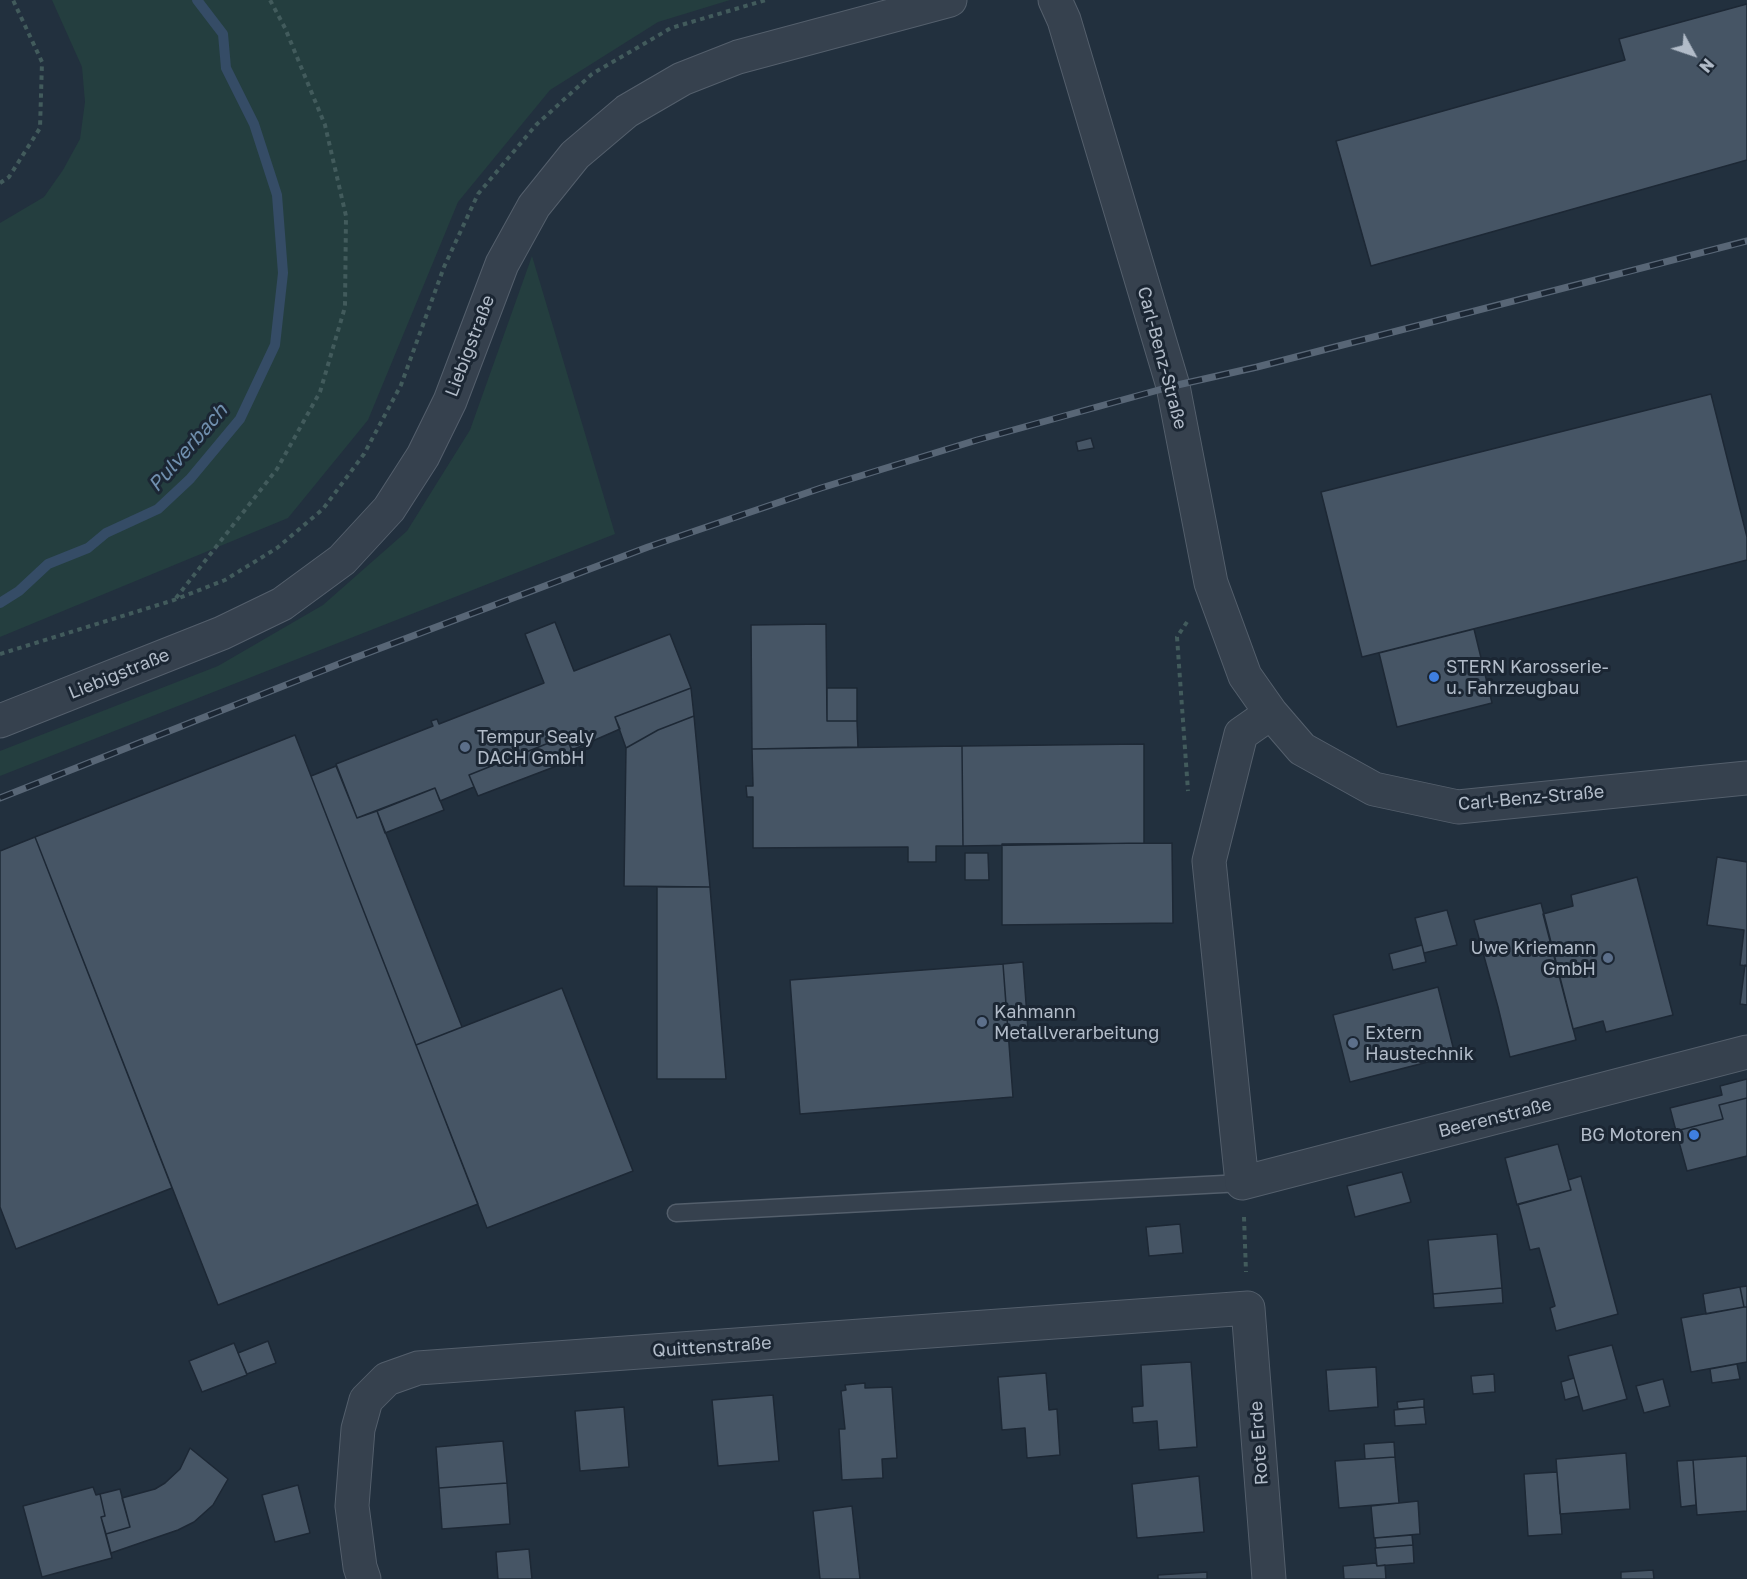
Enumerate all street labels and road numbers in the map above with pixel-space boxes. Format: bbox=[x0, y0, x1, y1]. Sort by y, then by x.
street label: Carl-Benz-Straße bbox=[1133, 284, 1191, 432]
street label: Liebigstraße bbox=[441, 292, 499, 400]
street label: Liebigstraße bbox=[65, 644, 173, 704]
street label: Carl-Benz-Straße bbox=[1457, 781, 1605, 815]
street label: Beerenstraße bbox=[1436, 1093, 1554, 1143]
street label: Quittenstraße bbox=[652, 1332, 772, 1362]
street label: Rote Erde bbox=[1245, 1400, 1273, 1486]

